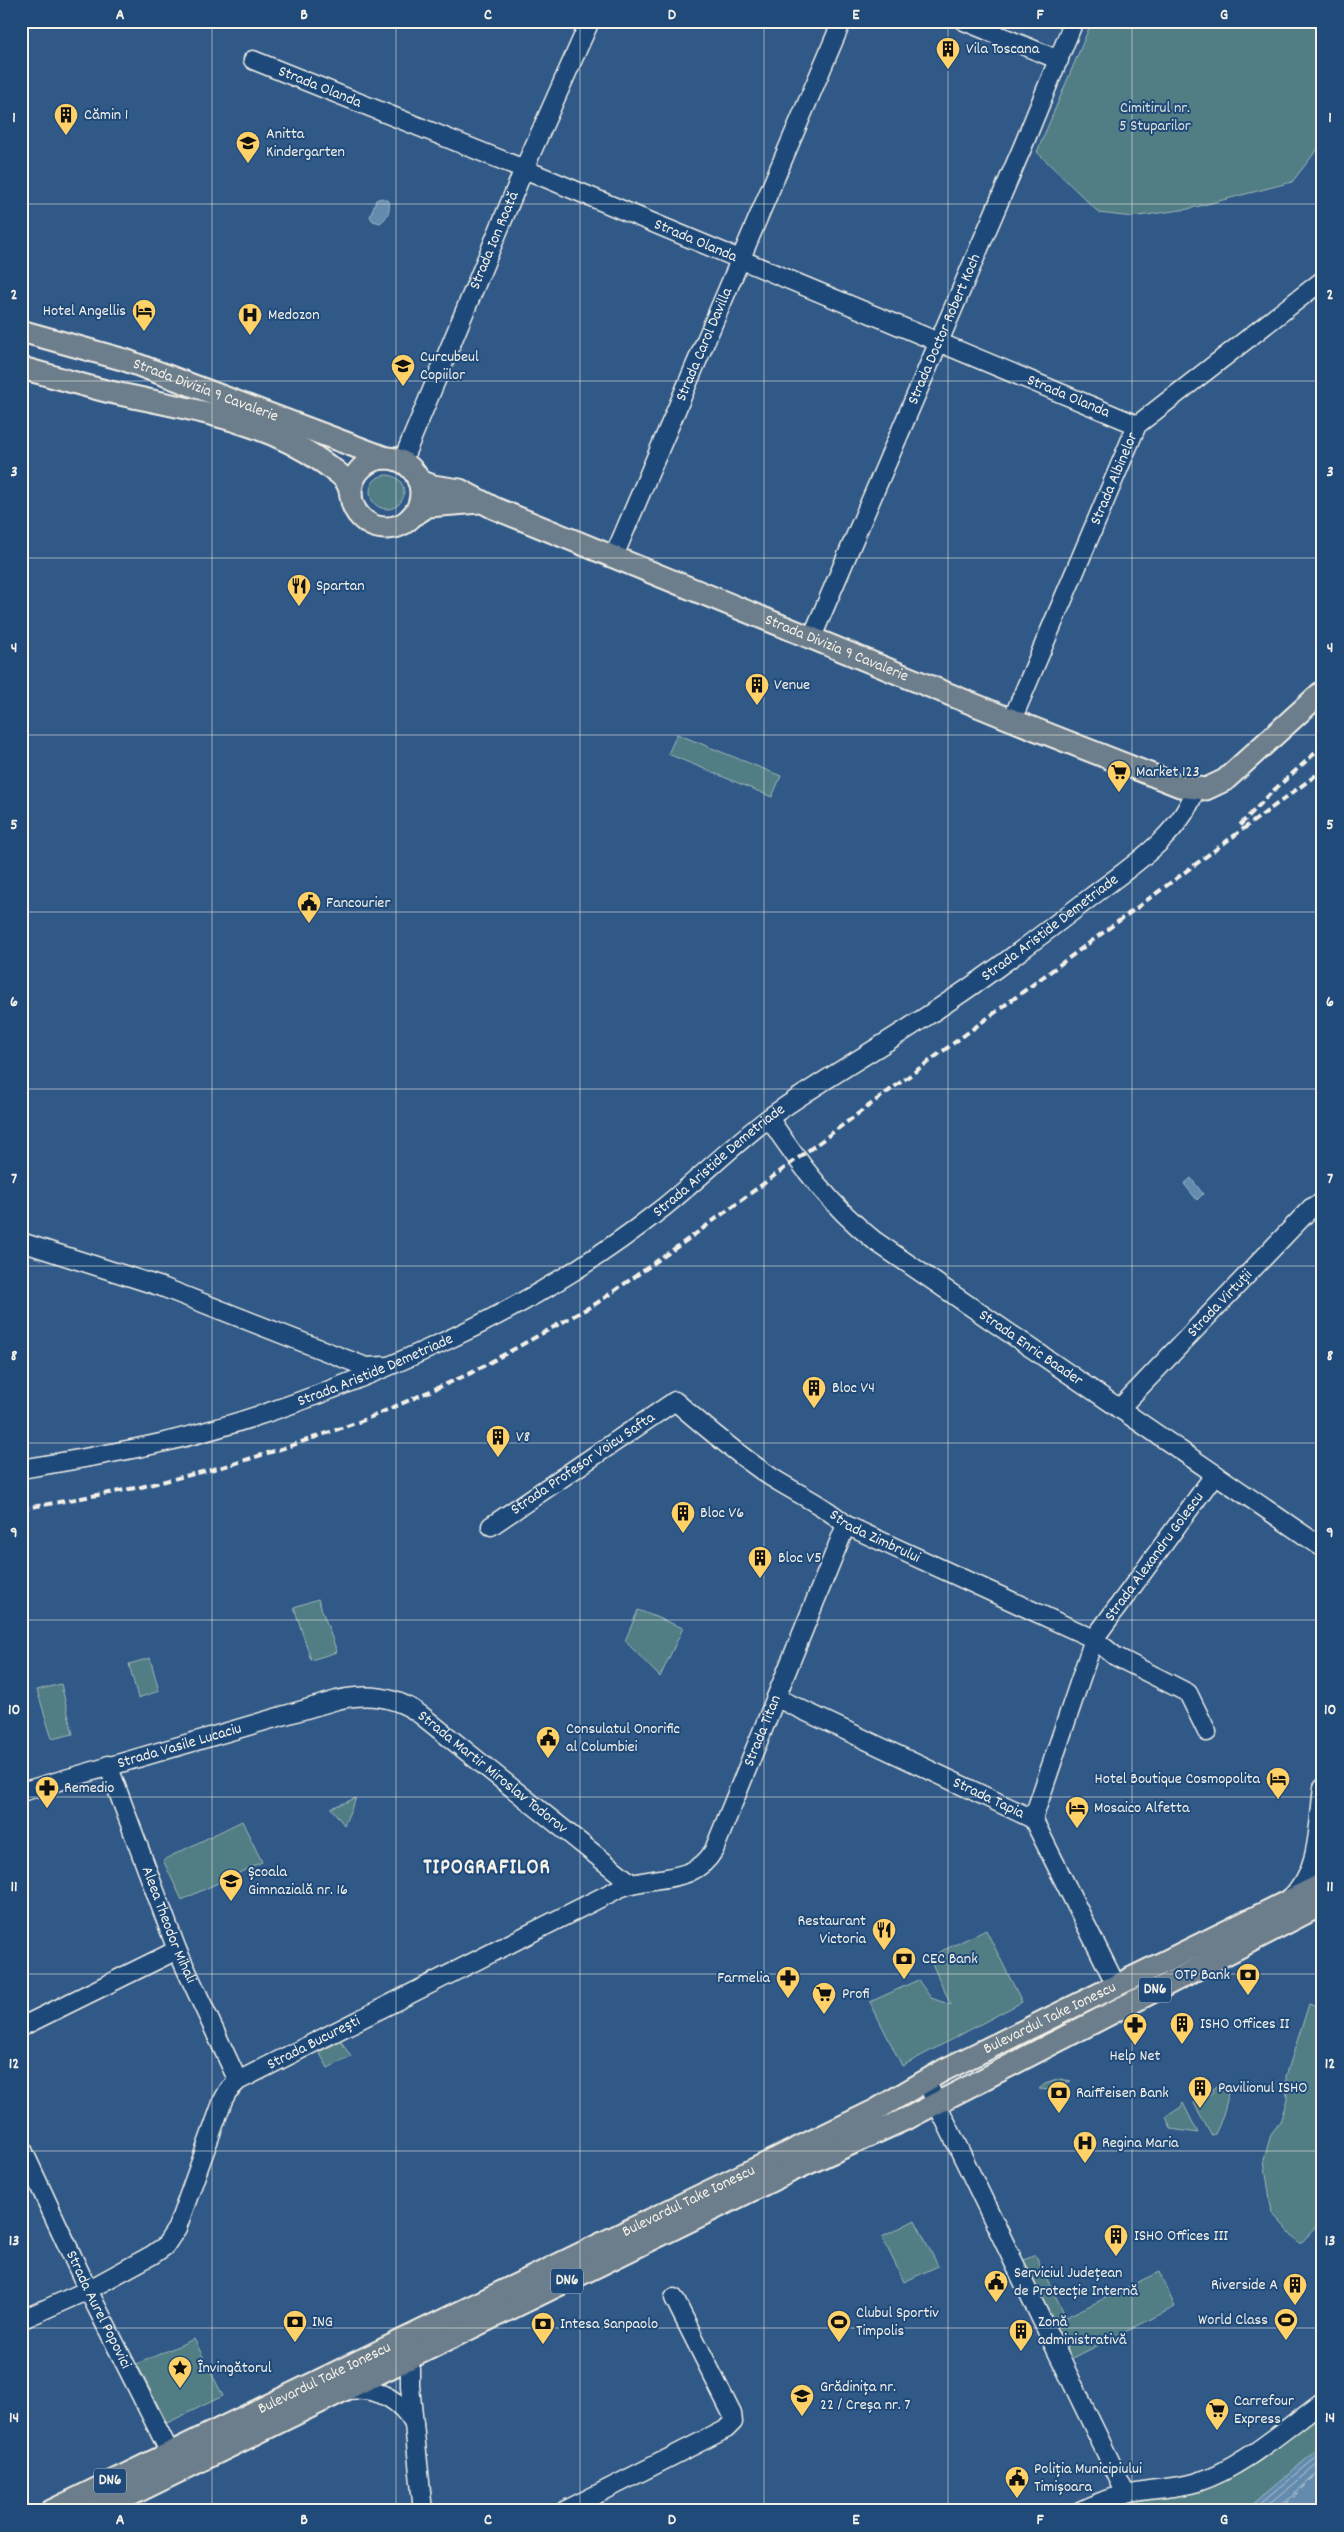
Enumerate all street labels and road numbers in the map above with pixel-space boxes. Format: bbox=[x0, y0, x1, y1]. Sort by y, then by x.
street label: Strada Olanda bbox=[275, 60, 365, 114]
street label: Strada Ion Roată bbox=[464, 188, 525, 293]
street label: Strada Olanda bbox=[650, 213, 741, 268]
street label: Strada Doctor Robert Koch bbox=[902, 250, 987, 408]
street label: Strada Carol Davilla bbox=[670, 284, 739, 405]
street label: Strada Divizia 9 Cavalerie bbox=[130, 352, 281, 428]
street label: Strada Olanda bbox=[1023, 369, 1114, 424]
street label: Strada Albinelor bbox=[1084, 429, 1144, 529]
street label: Strada Divizia 9 Cavalerie bbox=[761, 608, 912, 688]
street label: Strada Aristide Demetriade bbox=[976, 869, 1123, 987]
street label: Strada Aristide Demetriade bbox=[648, 1098, 790, 1223]
street label: Strada Virtuții bbox=[1182, 1264, 1258, 1343]
street label: Strada Enric Baader bbox=[974, 1304, 1088, 1392]
street label: Strada Aristide Demetriade bbox=[294, 1328, 457, 1413]
street label: Strada Profesor Voicu Safta bbox=[506, 1406, 660, 1521]
street label: Strada Alexandru Golescu bbox=[1099, 1487, 1210, 1626]
street label: Strada Zimbrului bbox=[824, 1504, 924, 1569]
street label: Strada Titan bbox=[738, 1692, 787, 1770]
street label: Strada Martir Miroslav Todorov bbox=[412, 1705, 573, 1840]
street label: Strada Vasile Lucaciu bbox=[115, 1717, 244, 1775]
street label: Strada Tapia bbox=[949, 1771, 1029, 1825]
street label: Aleea Theodor Mihali bbox=[135, 1863, 202, 1987]
street label: Bulevardul Take Ionescu bbox=[980, 1976, 1120, 2060]
road number: DN6 bbox=[1139, 1978, 1171, 2002]
street label: Strada București bbox=[263, 2010, 364, 2076]
street label: Bulevardul Take Ionescu bbox=[618, 2159, 759, 2243]
street label: Strada Aurel Popovici bbox=[60, 2247, 137, 2373]
road number: DN6 bbox=[551, 2268, 583, 2294]
street label: Bulevardul Take Ionescu bbox=[254, 2336, 395, 2420]
road number: DN6 bbox=[94, 2468, 126, 2494]

